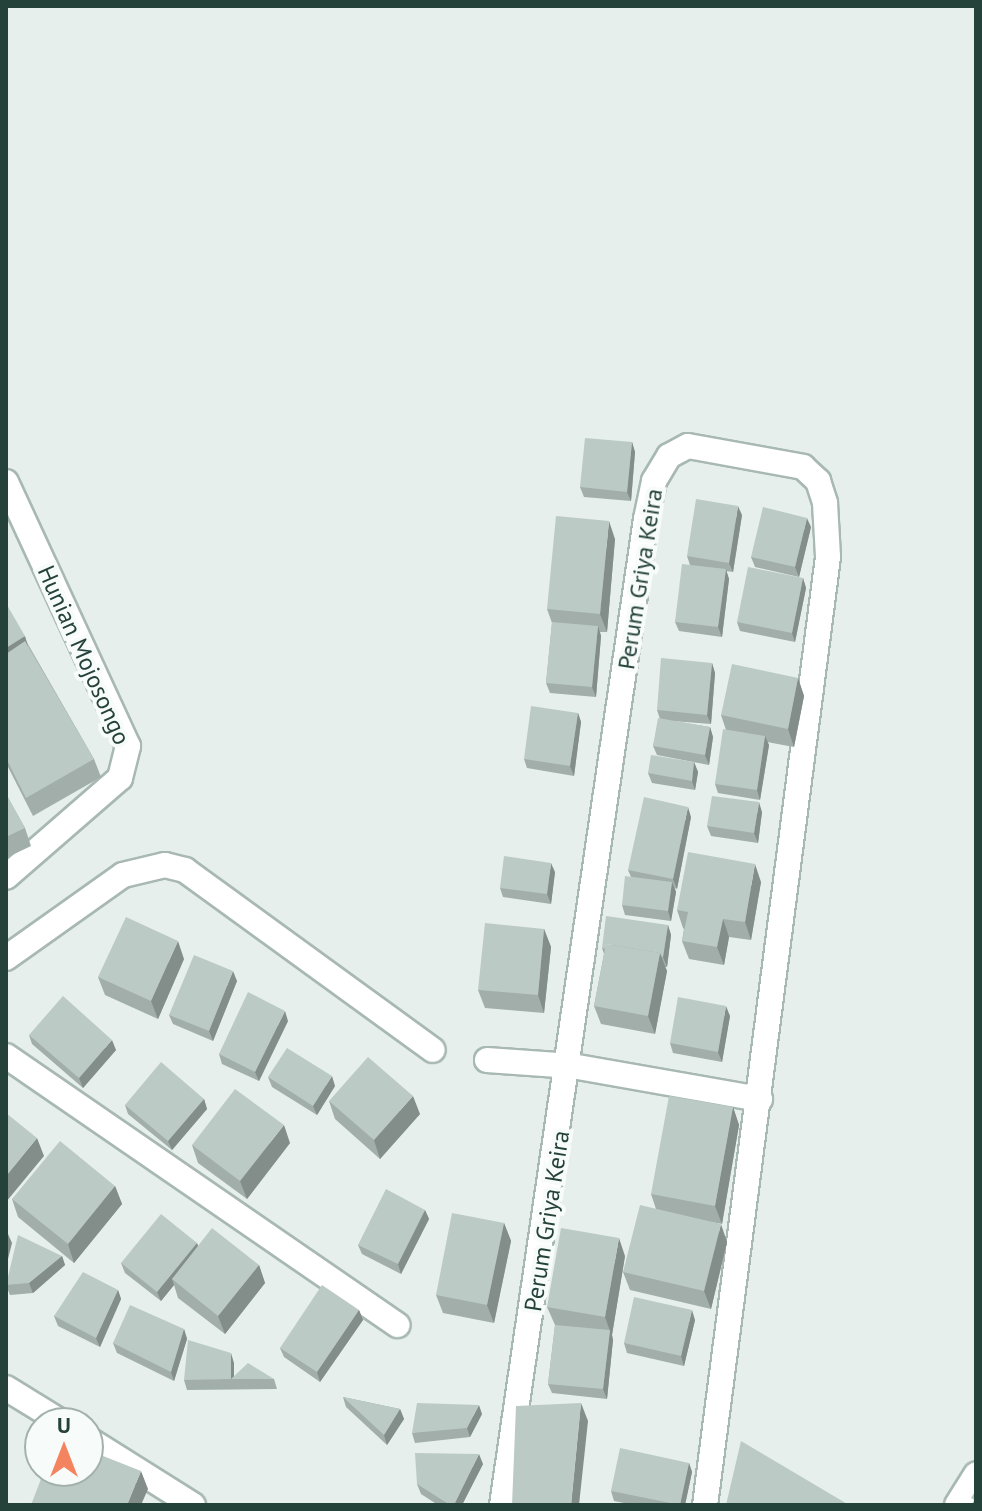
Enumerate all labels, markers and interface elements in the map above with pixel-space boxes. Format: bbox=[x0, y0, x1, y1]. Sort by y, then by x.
street label: Perum Griya Keira bbox=[611, 487, 669, 671]
street label: Hunian Mojosongo bbox=[32, 561, 136, 749]
street label: Perum Griya Keira bbox=[518, 1129, 576, 1313]
north arrow bbox=[24, 1407, 104, 1487]
text: U bbox=[57, 1411, 71, 1439]

